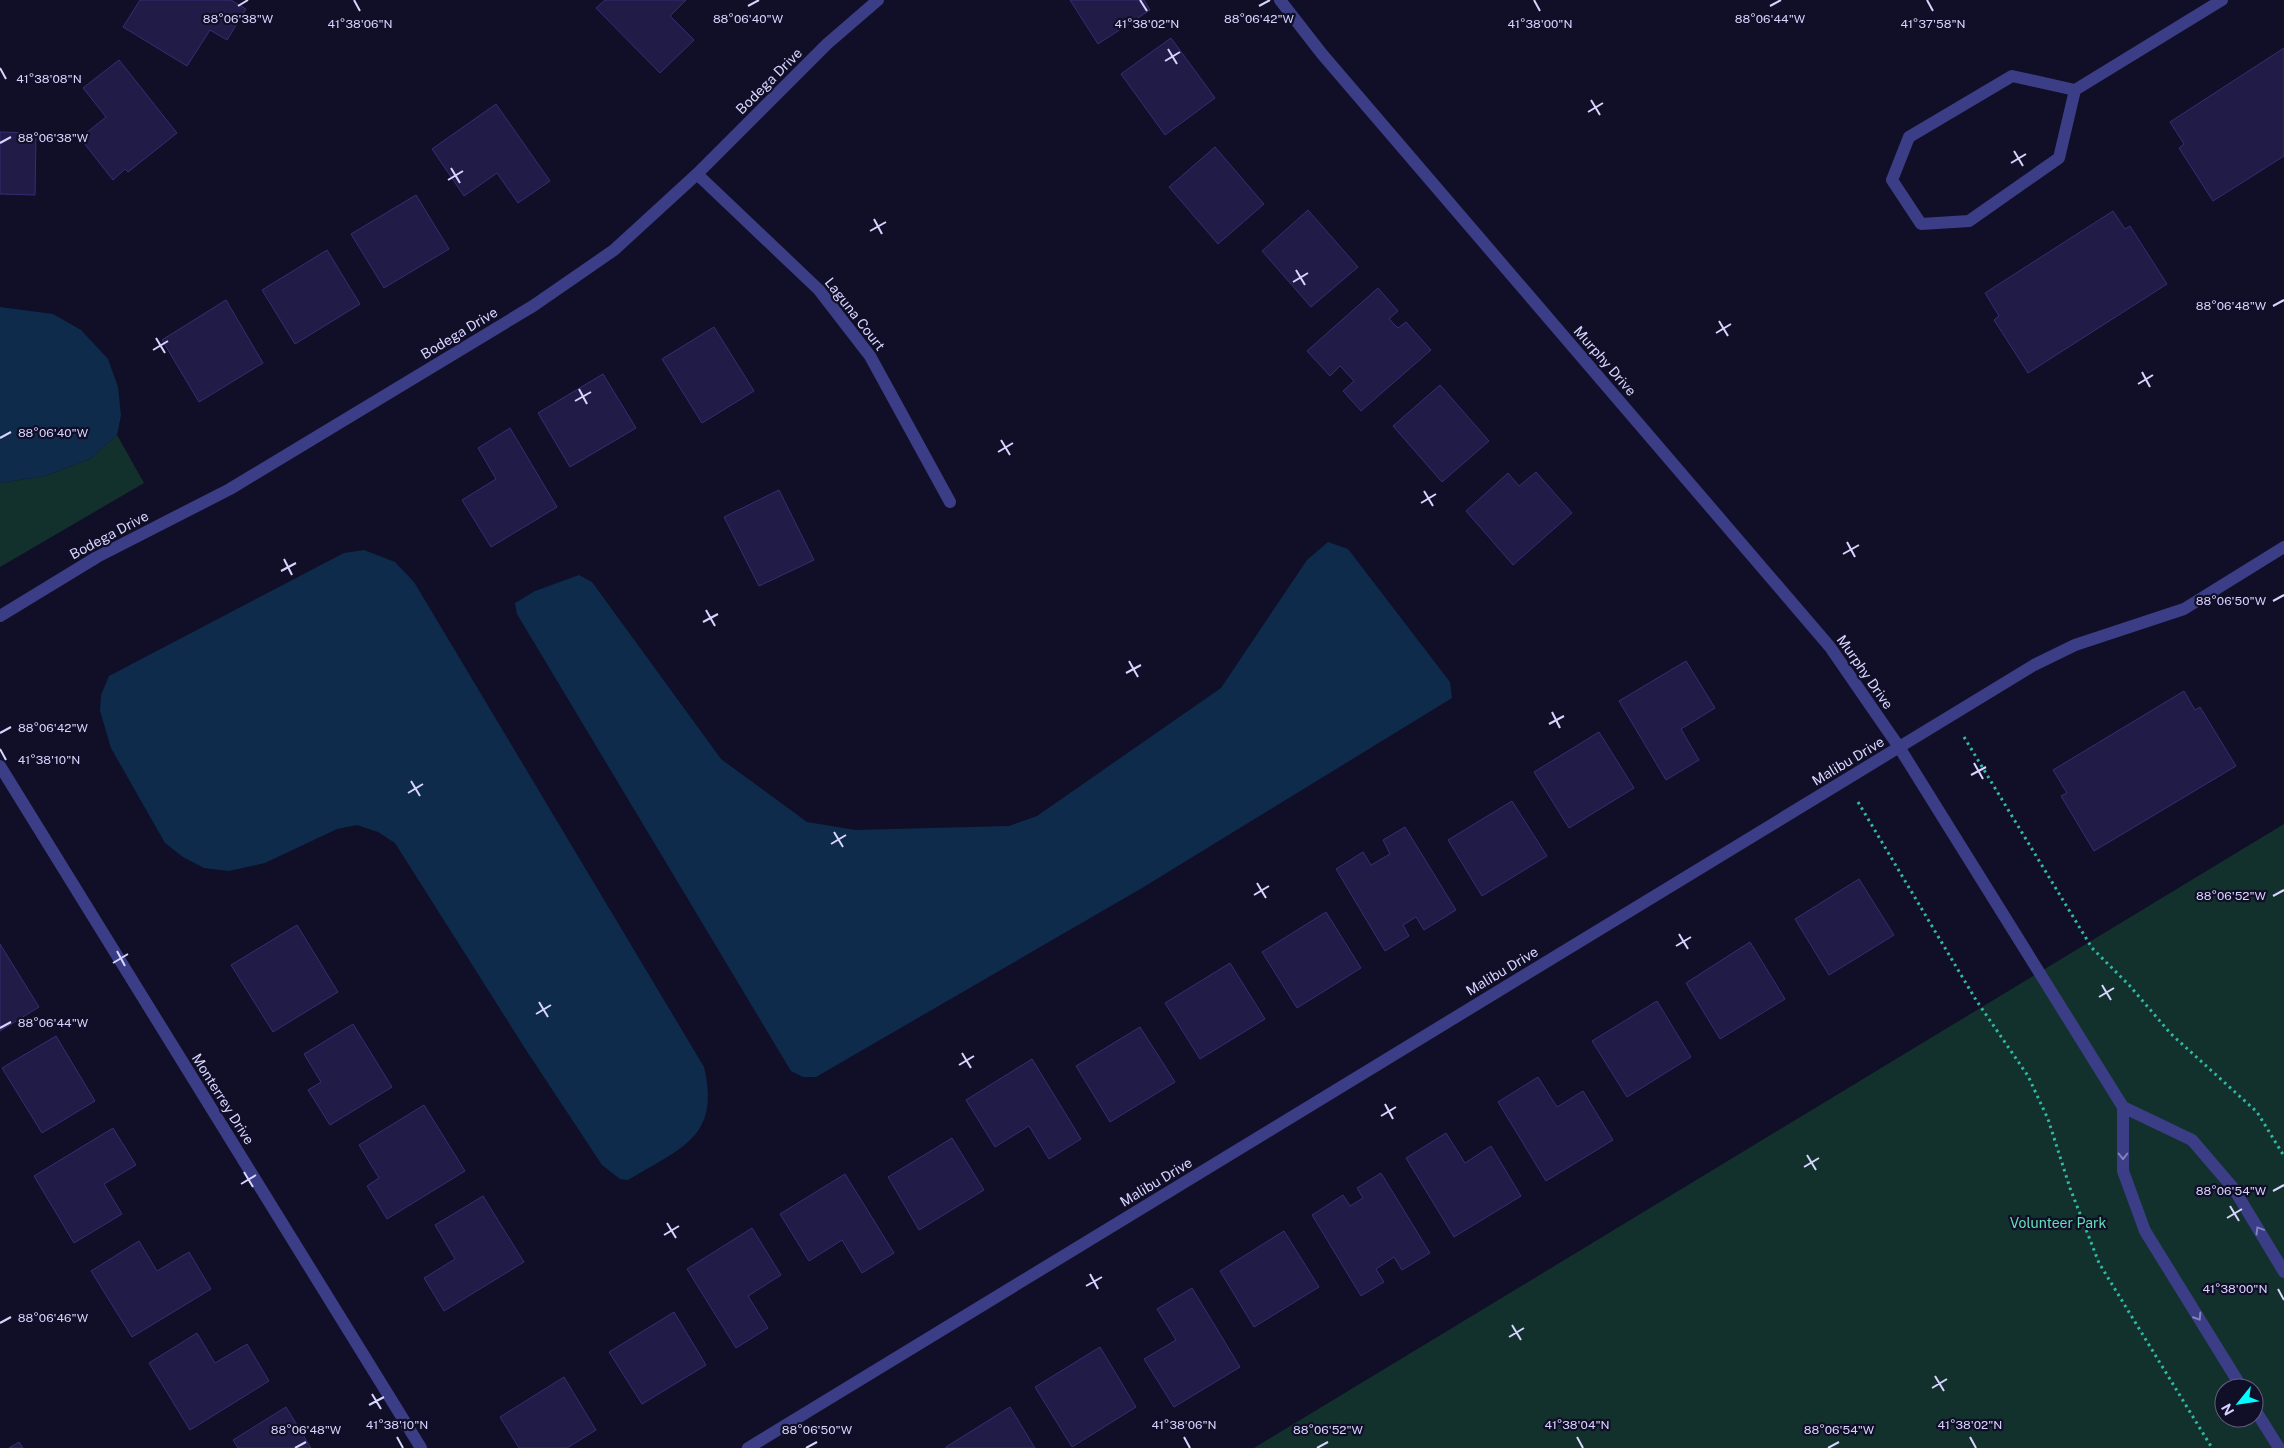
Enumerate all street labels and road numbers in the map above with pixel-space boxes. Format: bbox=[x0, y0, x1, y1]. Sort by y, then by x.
street label: Bodega Drive bbox=[733, 45, 805, 117]
street label: Laguna Court bbox=[822, 274, 888, 354]
street label: Bodega Drive bbox=[418, 304, 500, 362]
street label: Murphy Drive bbox=[1571, 323, 1639, 399]
street label: Bodega Drive bbox=[67, 508, 151, 562]
street label: Murphy Drive bbox=[1834, 632, 1896, 712]
street label: Malibu Drive bbox=[1809, 733, 1887, 789]
street label: Malibu Drive bbox=[1463, 943, 1541, 999]
street label: Monterrey Drive bbox=[189, 1051, 257, 1147]
street label: Malibu Drive bbox=[1117, 1154, 1195, 1210]

